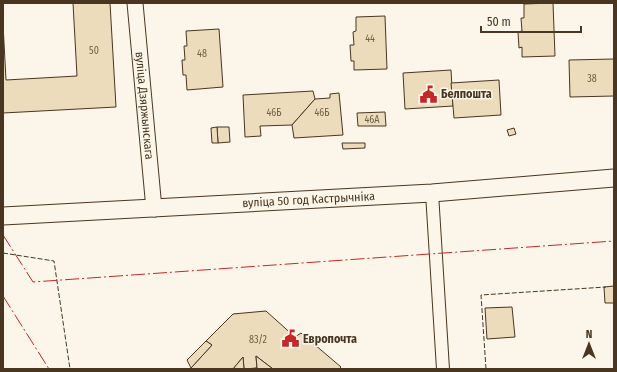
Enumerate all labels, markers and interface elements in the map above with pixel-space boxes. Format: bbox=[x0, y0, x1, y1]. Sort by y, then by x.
scale bar bbox=[481, 8, 581, 34]
text: 50 m bbox=[487, 15, 511, 29]
house number: 44 bbox=[365, 33, 375, 45]
house number: 50 bbox=[89, 45, 99, 57]
house number: 48 bbox=[197, 48, 207, 60]
street label: вуліца Дзяржынскага bbox=[133, 51, 156, 160]
house number: 38 bbox=[587, 73, 597, 85]
public building icon: Белпошта bbox=[418, 84, 438, 104]
place label: Белпошта bbox=[441, 87, 492, 101]
house number: 46Б bbox=[266, 107, 282, 119]
house number: 46Б bbox=[314, 107, 330, 119]
house number: 46А bbox=[364, 114, 380, 126]
street label: вуліца 50 год Кастрычніка bbox=[242, 189, 375, 210]
north arrow bbox=[569, 324, 609, 364]
text: N bbox=[586, 328, 592, 341]
public building icon: Европочта bbox=[280, 329, 300, 349]
place label: Европочта bbox=[303, 332, 357, 346]
house number: 83/2 bbox=[249, 334, 268, 346]

